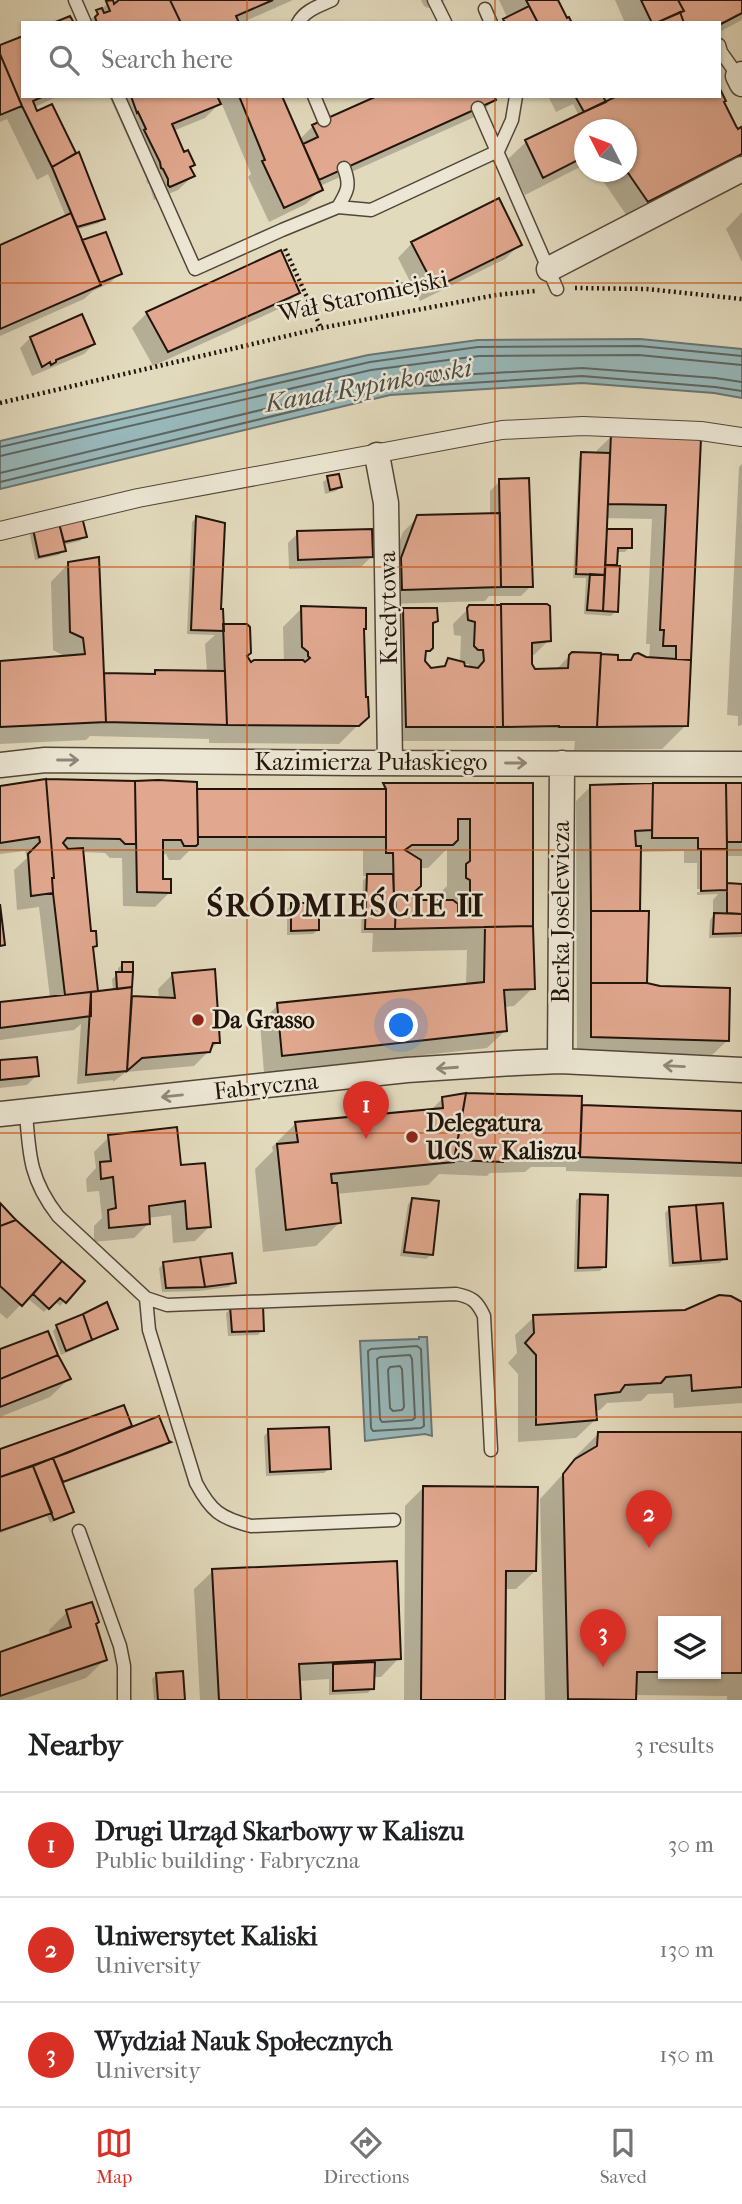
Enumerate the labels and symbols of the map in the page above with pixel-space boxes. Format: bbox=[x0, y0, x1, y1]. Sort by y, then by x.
north arrow bbox=[574, 119, 637, 182]
street label: Wał Staromiejski bbox=[275, 264, 450, 328]
water label: Kanał Rypinkowski bbox=[260, 352, 475, 419]
street label: Kredytowa bbox=[373, 550, 403, 665]
street label: Kazimierza Pułaskiego bbox=[254, 748, 488, 776]
one-way arrow bbox=[56, 753, 79, 767]
one-way arrow bbox=[504, 756, 527, 770]
street label: Berka Joselewicza bbox=[547, 820, 575, 1003]
district label: ŚRÓDMIEŚCIE II bbox=[207, 886, 485, 924]
place label: Da Grasso bbox=[212, 1006, 315, 1034]
your location bbox=[384, 1008, 418, 1042]
marker: Da Grasso bbox=[190, 1012, 206, 1028]
one-way arrow bbox=[663, 1060, 686, 1073]
one-way arrow bbox=[435, 1061, 458, 1074]
street label: Fabryczna bbox=[212, 1066, 321, 1105]
pin: 1 bbox=[343, 1081, 389, 1139]
one-way arrow bbox=[161, 1090, 183, 1103]
place label: Delegatura UCS w Kaliszu bbox=[425, 1109, 577, 1165]
marker: Delegatura UCS w Kaliszu bbox=[404, 1129, 420, 1145]
pin: 2 bbox=[626, 1490, 672, 1548]
pin: 3 bbox=[580, 1609, 626, 1667]

